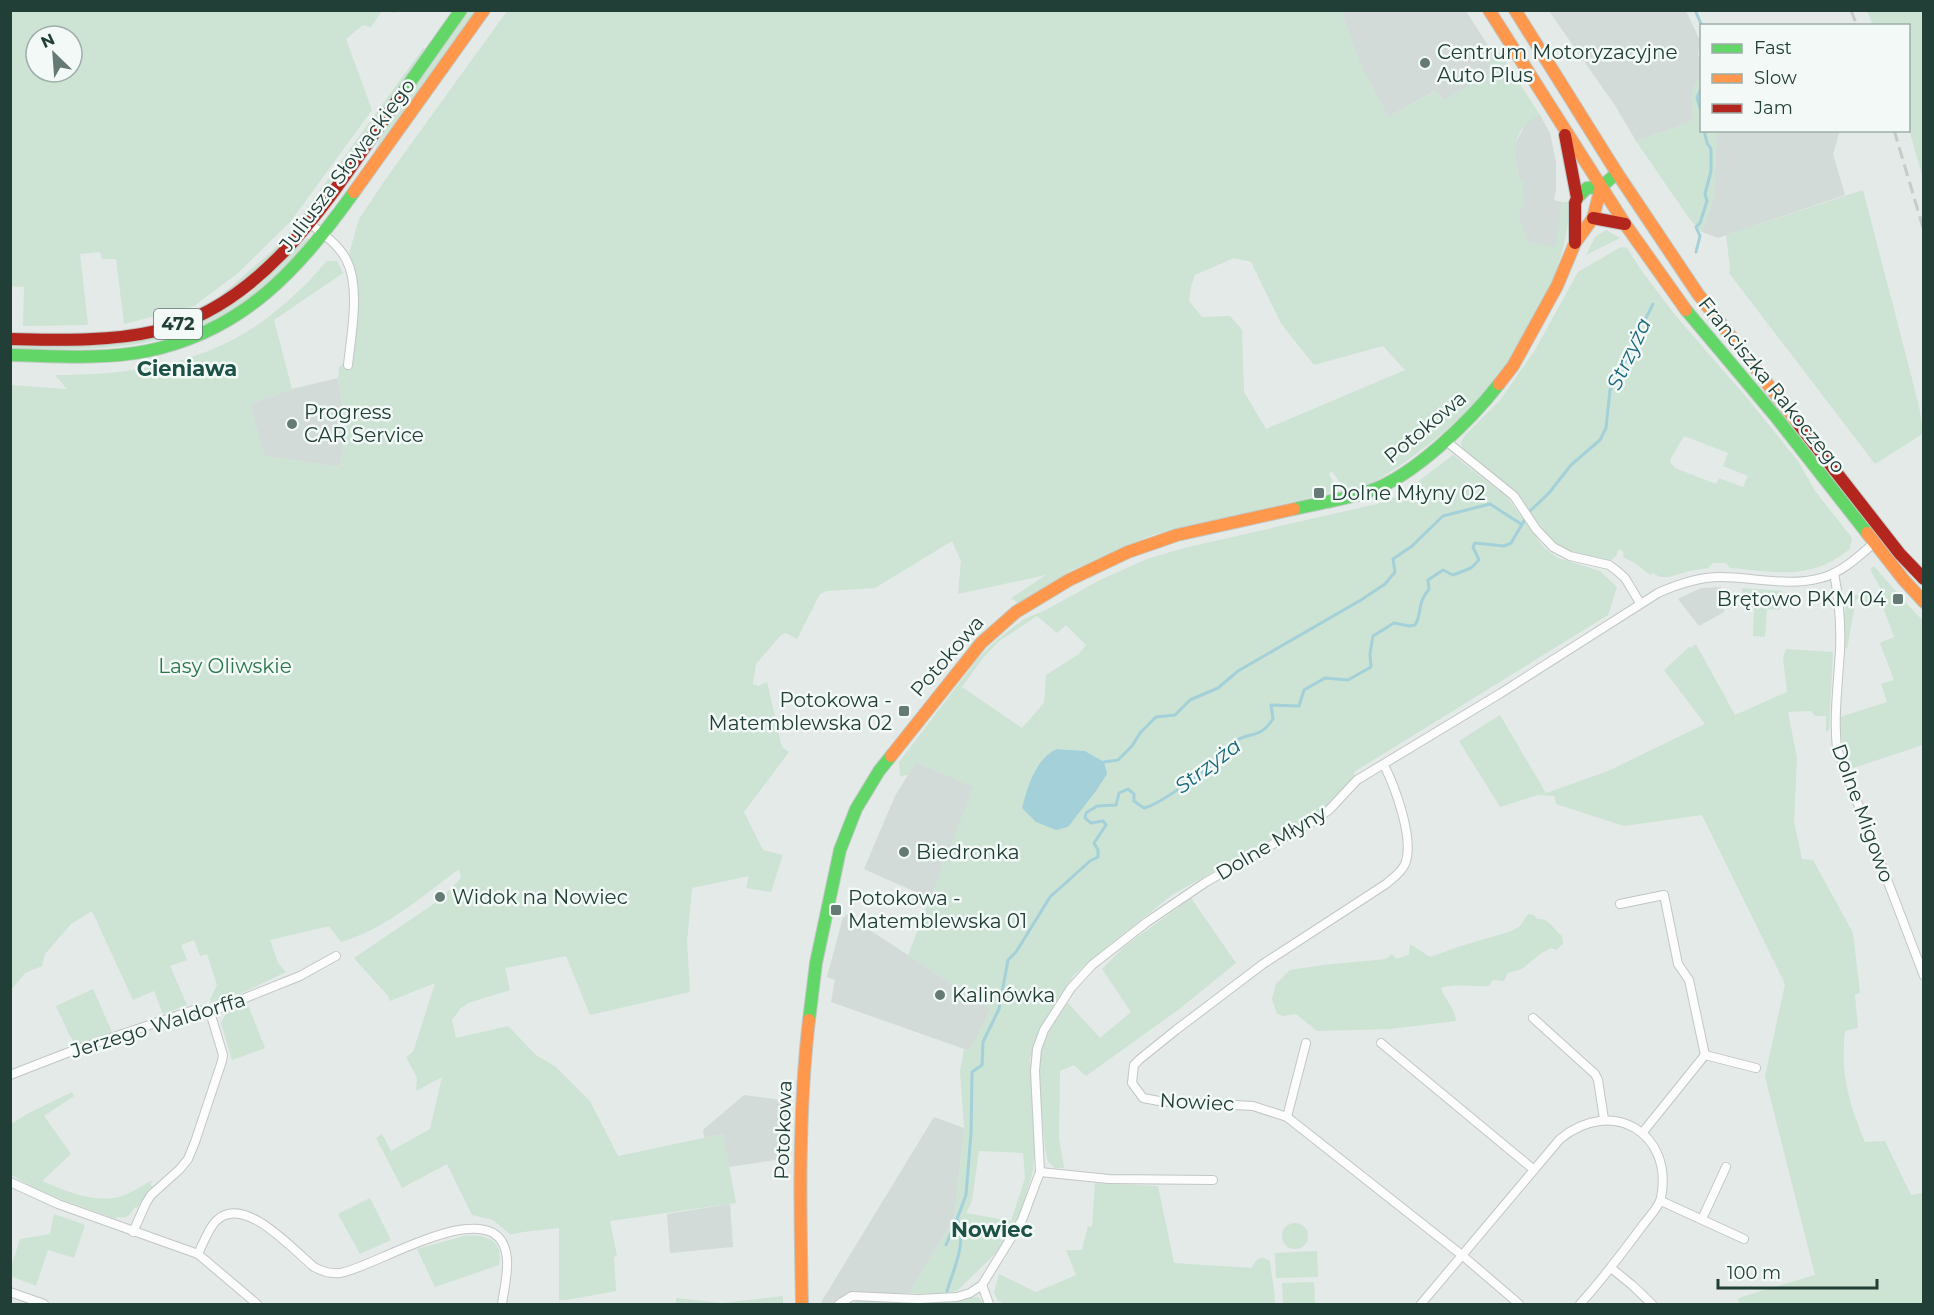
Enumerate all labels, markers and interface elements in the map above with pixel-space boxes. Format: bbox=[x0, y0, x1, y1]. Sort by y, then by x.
north arrow bbox=[24, 24, 84, 84]
legend bbox=[1700, 24, 1910, 132]
text: N bbox=[38, 30, 58, 52]
text: Fast bbox=[1754, 37, 1792, 59]
place label: Centrum Motoryzacyjne Auto Plus bbox=[1437, 40, 1678, 87]
marker: Centrum Motoryzacyjne Auto Plus bbox=[1418, 56, 1432, 70]
text: Slow bbox=[1754, 67, 1797, 89]
street label: Juliusza Słowackiego bbox=[273, 74, 420, 257]
text: Jam bbox=[1753, 97, 1793, 119]
street label: Franciszka Rakoczego bbox=[1693, 292, 1851, 478]
road number: 472 bbox=[154, 309, 202, 339]
water label: Strzyża bbox=[1601, 314, 1656, 394]
district label: Cieniawa bbox=[137, 356, 237, 381]
street label: Potokowa bbox=[1379, 386, 1471, 468]
place label: Progress CAR Service bbox=[304, 400, 424, 447]
marker: Progress CAR Service bbox=[285, 417, 299, 431]
place label: Dolne Młyny 02 bbox=[1331, 481, 1486, 505]
marker: Dolne Młyny 02 bbox=[1312, 486, 1326, 500]
place label: Brętowo PKM 04 bbox=[1717, 587, 1886, 611]
marker: Brętowo PKM 04 bbox=[1891, 592, 1905, 606]
street label: Potokowa bbox=[905, 611, 989, 701]
park label: Lasy Oliwskie bbox=[158, 654, 292, 678]
place label: Potokowa - Matemblewska 02 bbox=[709, 688, 892, 735]
marker: Potokowa - Matemblewska 02 bbox=[897, 704, 911, 718]
water label: Strzyża bbox=[1170, 733, 1246, 799]
street label: Dolne Migowo bbox=[1827, 741, 1899, 885]
street label: Dolne Młyny bbox=[1211, 801, 1331, 885]
place label: Biedronka bbox=[916, 840, 1020, 864]
marker: Biedronka bbox=[897, 845, 911, 859]
place label: Widok na Nowiec bbox=[452, 885, 628, 909]
place label: Potokowa - Matemblewska 01 bbox=[848, 886, 1027, 933]
marker: Widok na Nowiec bbox=[433, 890, 447, 904]
marker: Potokowa - Matemblewska 01 bbox=[829, 903, 843, 917]
place label: Kalinówka bbox=[952, 983, 1055, 1007]
street label: Jerzego Waldorffa bbox=[67, 987, 248, 1063]
marker: Kalinówka bbox=[933, 988, 947, 1002]
street label: Potokowa bbox=[769, 1080, 797, 1180]
street label: Nowiec bbox=[1159, 1088, 1235, 1116]
district label: Nowiec bbox=[951, 1217, 1034, 1242]
scale bar bbox=[1718, 1252, 1877, 1290]
text: 100 m bbox=[1727, 1262, 1781, 1284]

